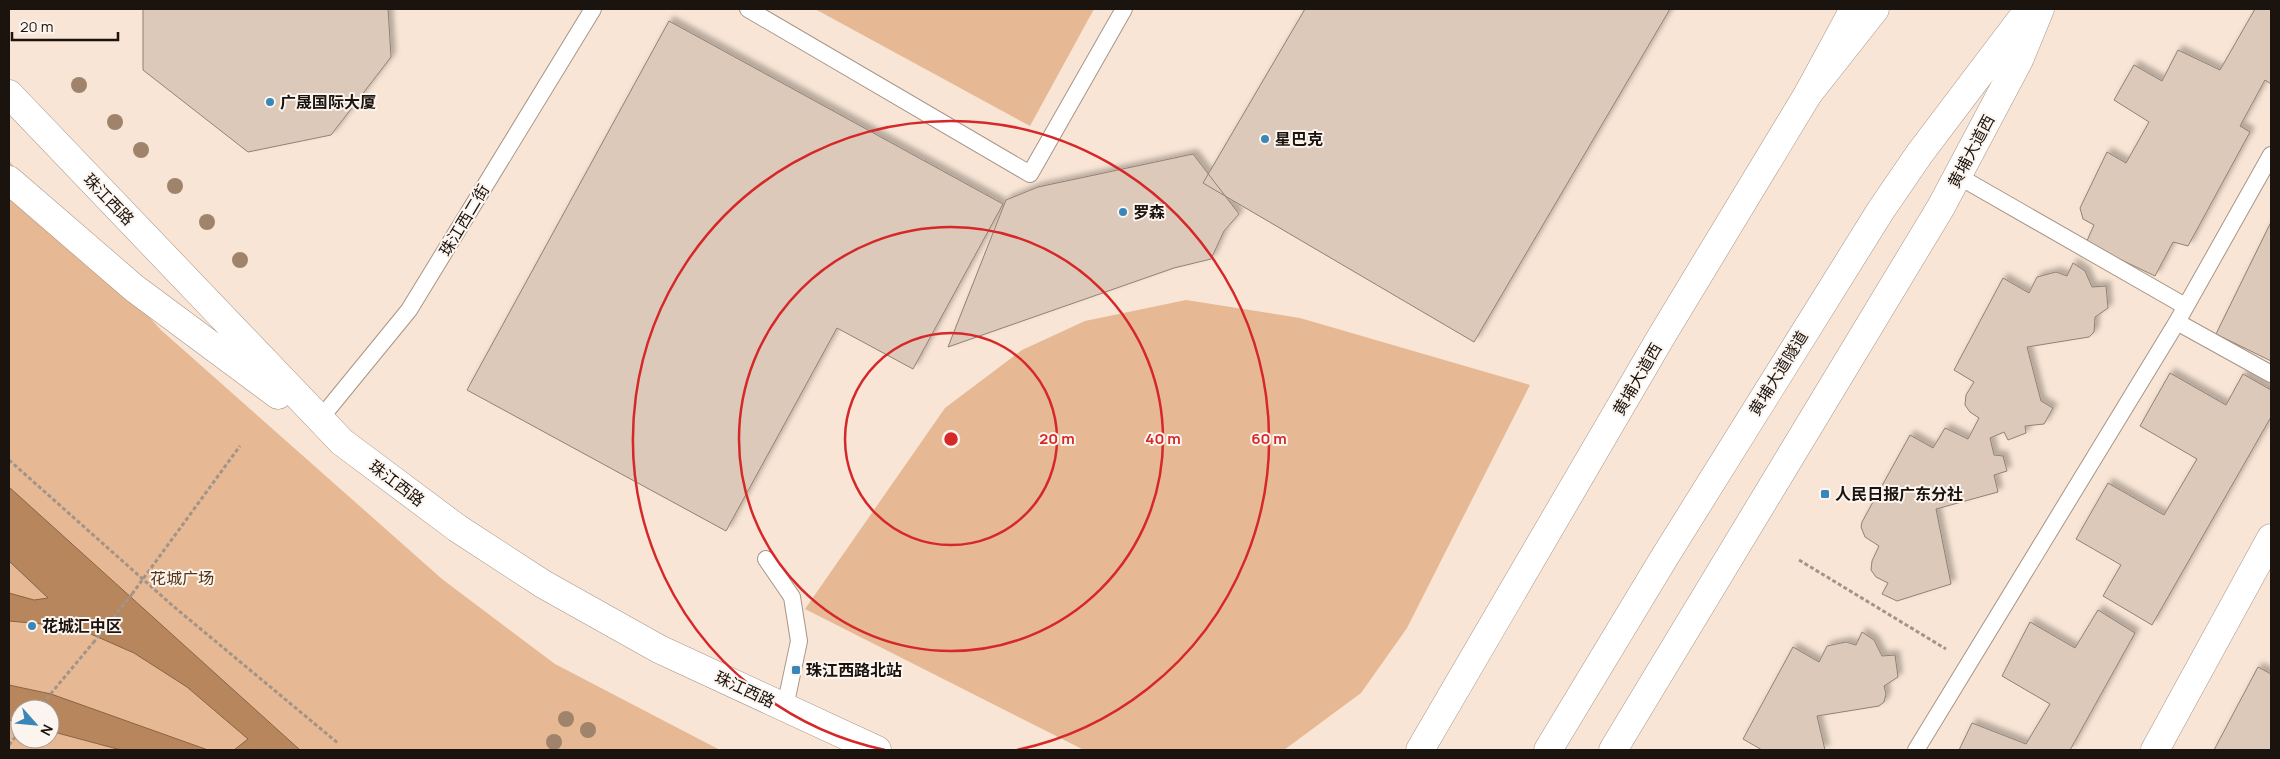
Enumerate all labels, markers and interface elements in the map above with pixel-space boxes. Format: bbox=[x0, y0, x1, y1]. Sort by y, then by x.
scale bar bbox=[12, 10, 119, 42]
text: 20 m bbox=[20, 16, 53, 37]
place label: 广晟国际大厦 bbox=[280, 91, 376, 113]
marker: 广晟国际大厦 bbox=[264, 96, 276, 108]
street label: 黄埔大道西 bbox=[1943, 111, 1999, 191]
place label: 星巴克 bbox=[1275, 128, 1323, 150]
marker: 星巴克 bbox=[1259, 133, 1271, 145]
street label: 珠江西路 bbox=[79, 168, 139, 230]
street label: 珠江西二街 bbox=[434, 180, 494, 260]
place label: 罗森 bbox=[1133, 201, 1165, 223]
marker: 罗森 bbox=[1117, 206, 1129, 218]
street label: 黄埔大道隧道 bbox=[1743, 326, 1813, 420]
street label: 黄埔大道西 bbox=[1607, 339, 1667, 419]
text: 20 m bbox=[1039, 428, 1075, 449]
text: 40 m bbox=[1145, 428, 1181, 449]
text: 60 m bbox=[1251, 428, 1287, 449]
centre of rings bbox=[942, 430, 960, 448]
street label: 珠江西路 bbox=[365, 455, 429, 511]
place label: 人民日报广东分社 bbox=[1835, 483, 1963, 505]
marker: 人民日报广东分社 bbox=[1819, 488, 1831, 500]
park label: 花城广场 bbox=[150, 567, 214, 589]
place label: 花城汇中区 bbox=[42, 615, 122, 637]
marker: 花城汇中区 bbox=[26, 620, 38, 632]
place label: 珠江西路北站 bbox=[806, 659, 902, 681]
marker: 珠江西路北站 bbox=[790, 664, 802, 676]
street label: 珠江西路 bbox=[711, 666, 779, 712]
north arrow bbox=[10, 699, 60, 749]
text: N bbox=[36, 721, 58, 739]

